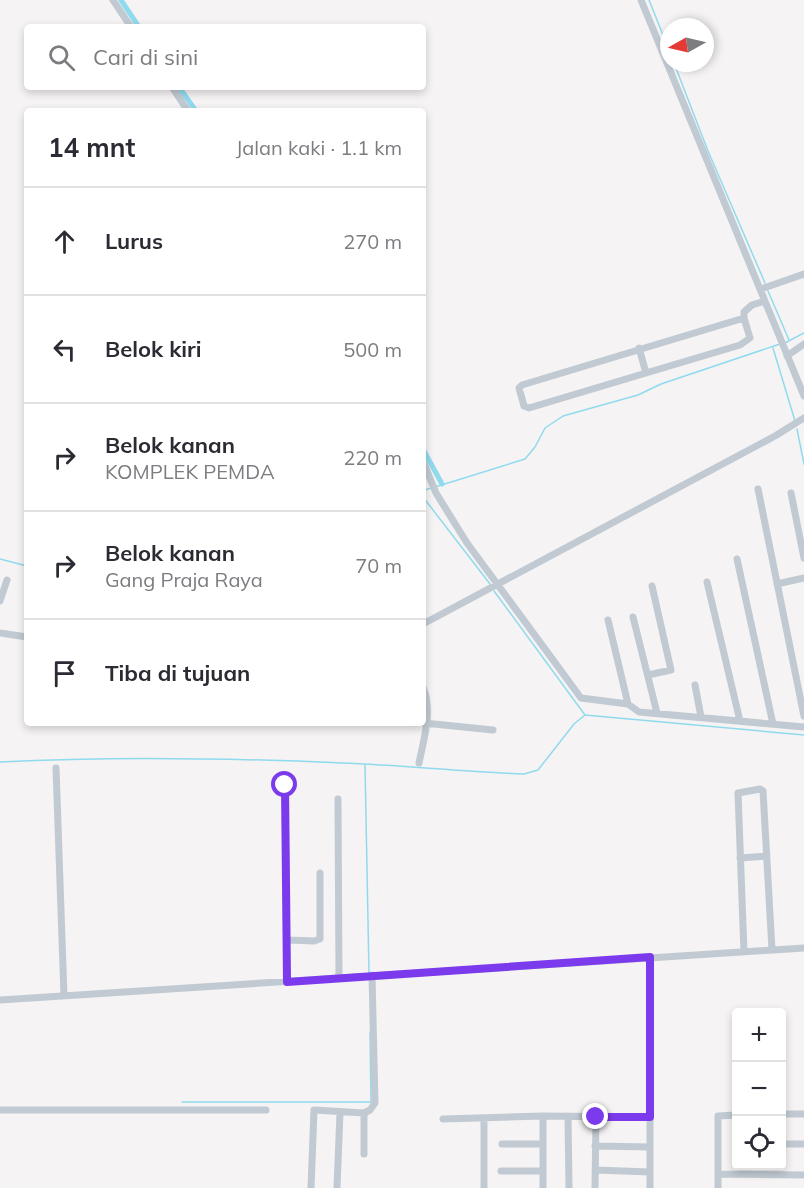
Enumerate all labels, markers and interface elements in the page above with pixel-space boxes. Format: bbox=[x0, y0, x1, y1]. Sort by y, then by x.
north arrow bbox=[660, 18, 714, 72]
search box bbox=[24, 24, 426, 90]
icon: search bbox=[45, 41, 78, 74]
text: Cari di sini bbox=[93, 43, 198, 71]
text: 14 mnt bbox=[48, 131, 135, 164]
text: Jalan kaki · 1.1 km bbox=[236, 135, 402, 160]
icon: ahead bbox=[48, 225, 81, 258]
text: Lurus bbox=[105, 227, 163, 255]
text: 270 m bbox=[343, 229, 402, 254]
icon: left bbox=[48, 333, 81, 366]
text: Belok kiri bbox=[105, 335, 201, 363]
text: 500 m bbox=[343, 337, 402, 362]
text: Belok kanan bbox=[105, 431, 235, 459]
icon: right bbox=[48, 441, 81, 474]
text: 220 m bbox=[343, 445, 402, 470]
text: KOMPLEK PEMDA bbox=[105, 459, 275, 484]
text: Belok kanan bbox=[105, 539, 235, 567]
icon: right bbox=[48, 549, 81, 582]
text: 70 m bbox=[355, 553, 402, 578]
text: Gang Praja Raya bbox=[105, 567, 263, 592]
icon: arrive bbox=[48, 657, 81, 690]
text: Tiba di tujuan bbox=[105, 659, 250, 687]
route start bbox=[271, 771, 297, 797]
map controls bbox=[732, 1008, 786, 1170]
button: + bbox=[732, 1008, 786, 1062]
button: − bbox=[732, 1062, 786, 1116]
route end bbox=[582, 1103, 608, 1129]
button: locate bbox=[732, 1116, 786, 1170]

